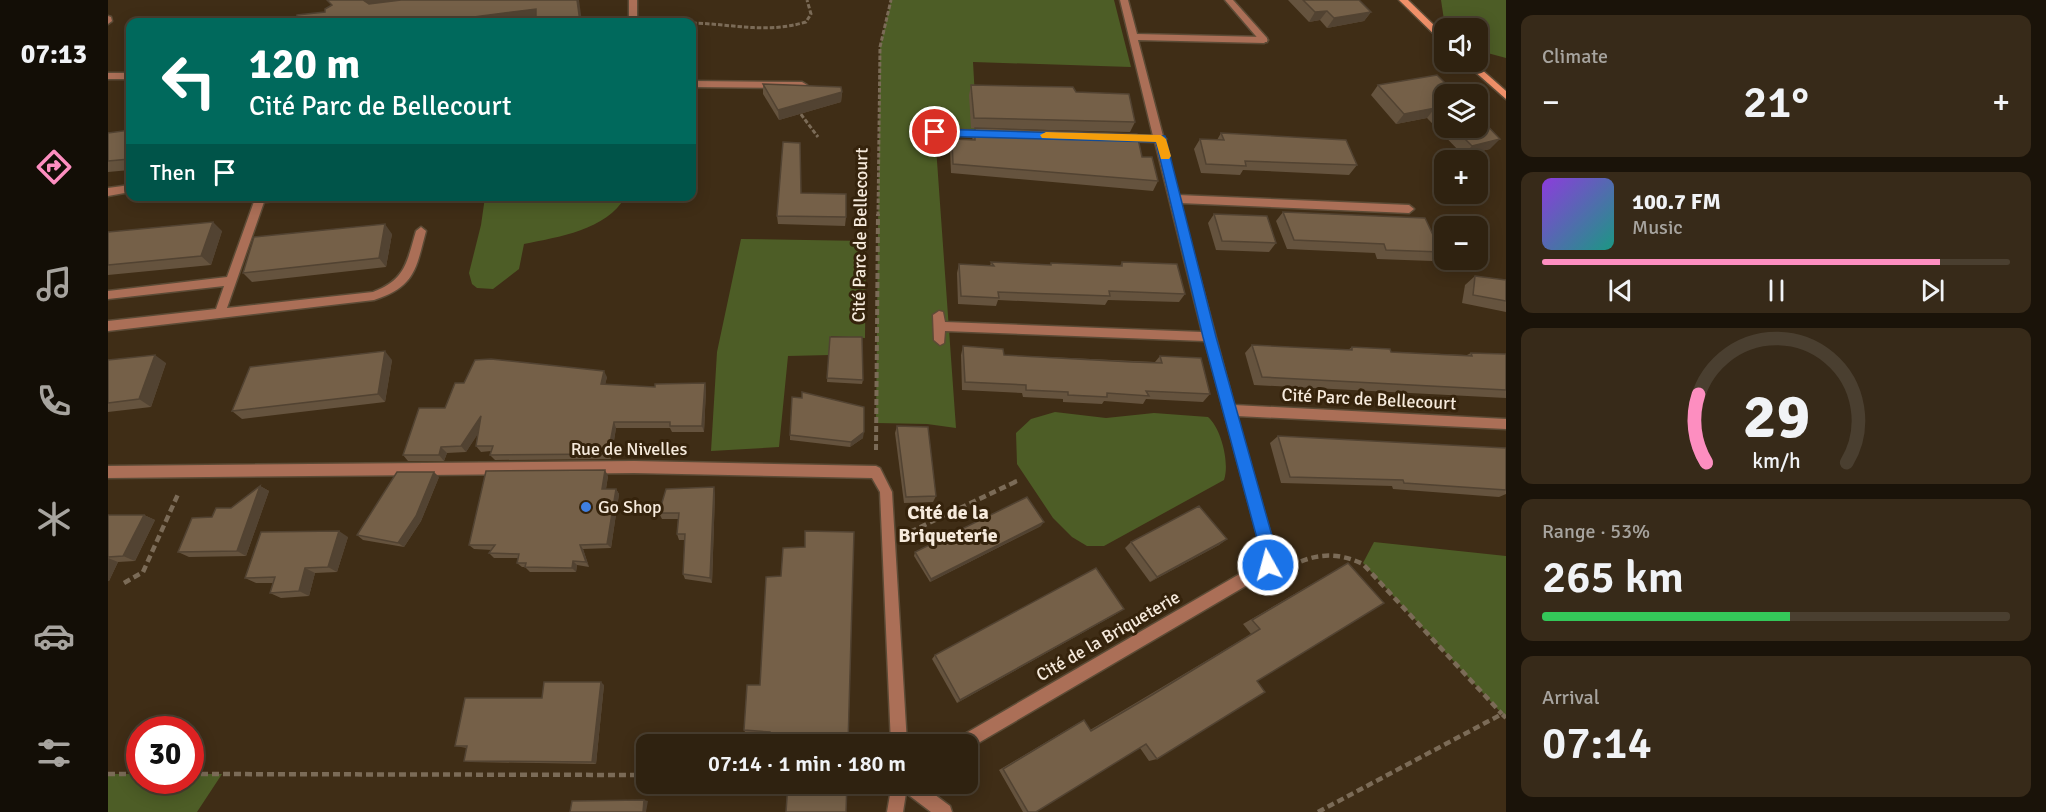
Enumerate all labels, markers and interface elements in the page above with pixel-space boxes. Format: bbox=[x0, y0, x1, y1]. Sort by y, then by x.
map controls bbox=[1434, 18, 1488, 270]
button: sound bbox=[1434, 18, 1488, 72]
text: 07:13 bbox=[21, 38, 87, 71]
text: 120 m bbox=[249, 39, 360, 90]
icon: left bbox=[150, 42, 228, 120]
text: Climate bbox=[1542, 44, 1608, 69]
text: 21° bbox=[1743, 75, 1809, 130]
text: − bbox=[1542, 82, 1560, 123]
text: + bbox=[1992, 82, 2010, 123]
button: layers bbox=[1434, 84, 1488, 138]
text: Cité Parc de Bellecourt bbox=[249, 90, 511, 123]
pin bbox=[909, 106, 960, 157]
icon: arrive bbox=[918, 115, 951, 148]
icon: directions bbox=[33, 146, 75, 188]
street label: Cité Parc de Bellecourt bbox=[847, 147, 873, 323]
button: + bbox=[1434, 150, 1488, 204]
icon: arrive bbox=[208, 156, 241, 189]
text: Then bbox=[150, 159, 196, 186]
text: 100.7 FM bbox=[1632, 188, 1721, 215]
text: Music bbox=[1632, 215, 1683, 240]
button: − bbox=[1434, 216, 1488, 270]
icon: music bbox=[33, 263, 75, 305]
icon: previous bbox=[1604, 274, 1637, 307]
icon: pause bbox=[1760, 274, 1793, 307]
icon: next bbox=[1916, 274, 1949, 307]
text: 29 bbox=[1742, 378, 1810, 455]
icon: phone bbox=[33, 380, 75, 422]
street label: Cité Parc de Bellecourt bbox=[1281, 383, 1457, 415]
street label: Rue de Nivelles bbox=[571, 438, 687, 460]
text: km/h bbox=[1752, 448, 1800, 474]
place label: Go Shop bbox=[598, 496, 662, 518]
icon: climate bbox=[33, 498, 75, 540]
marker: Go Shop bbox=[579, 500, 593, 514]
district label: Cité de la Briqueterie bbox=[898, 500, 998, 548]
text: Range · 53% bbox=[1542, 519, 1650, 544]
position arrow bbox=[1236, 533, 1300, 597]
text: 265 km bbox=[1542, 550, 1684, 605]
street label: Cité de la Briqueterie bbox=[1032, 586, 1184, 686]
icon: car bbox=[33, 615, 75, 657]
text: Arrival bbox=[1542, 685, 1600, 710]
speed limit sign: 30 bbox=[126, 716, 204, 794]
text: 07:14 bbox=[1542, 716, 1652, 771]
icon: filters bbox=[33, 732, 75, 774]
text: 07:14 · 1 min · 180 m bbox=[708, 750, 906, 777]

